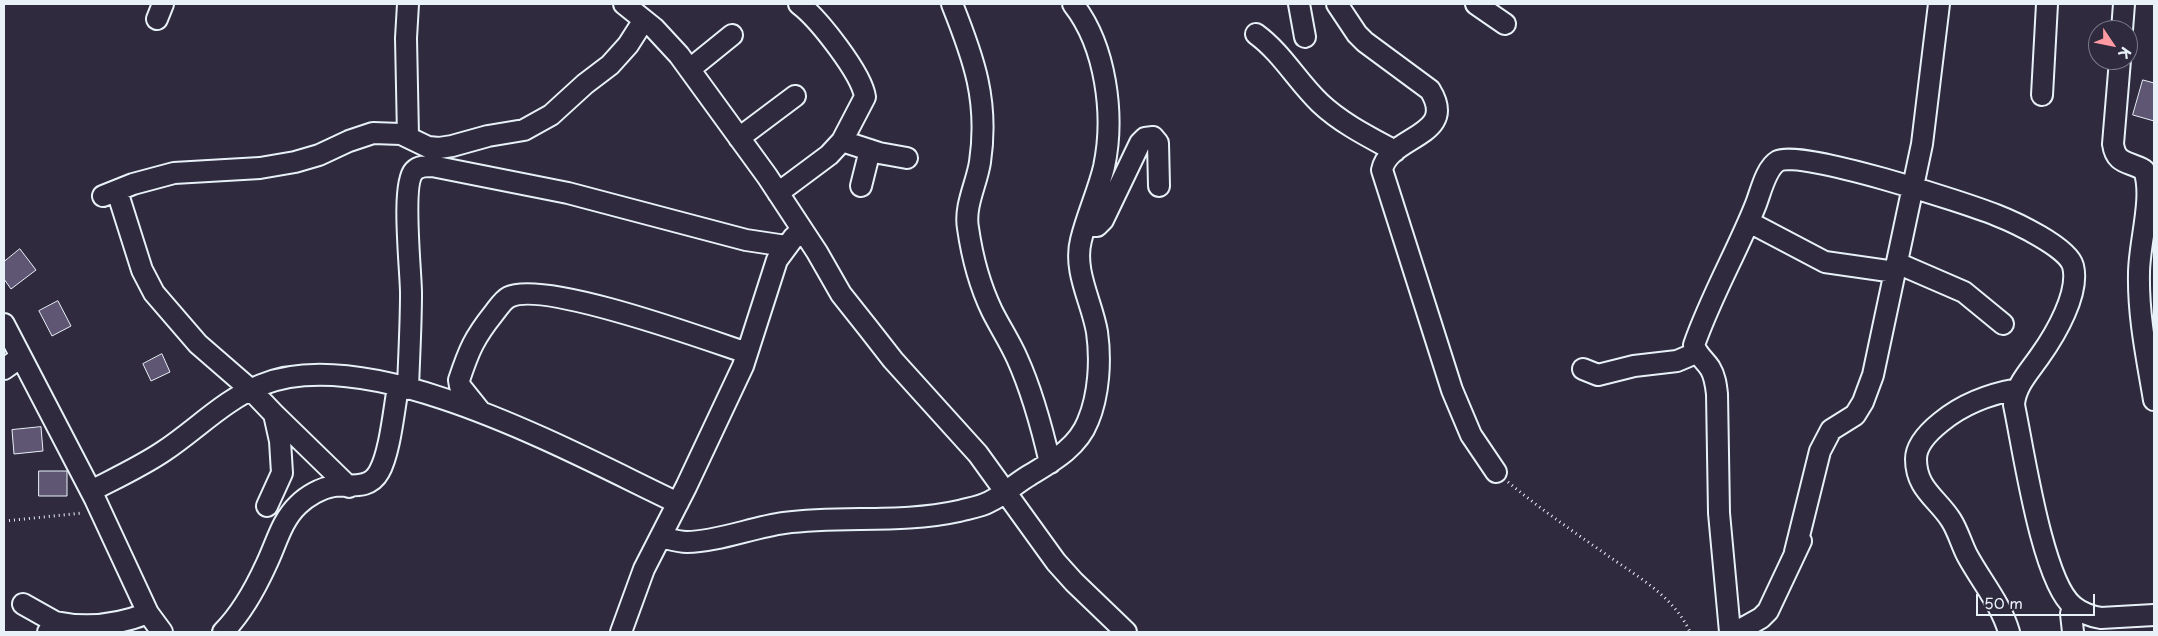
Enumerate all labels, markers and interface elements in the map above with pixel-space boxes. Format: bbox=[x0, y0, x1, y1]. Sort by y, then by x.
north arrow bbox=[2088, 20, 2138, 70]
text: K bbox=[2113, 43, 2137, 63]
scale bar bbox=[1978, 584, 2097, 616]
text: 50 m bbox=[1984, 591, 2023, 614]

